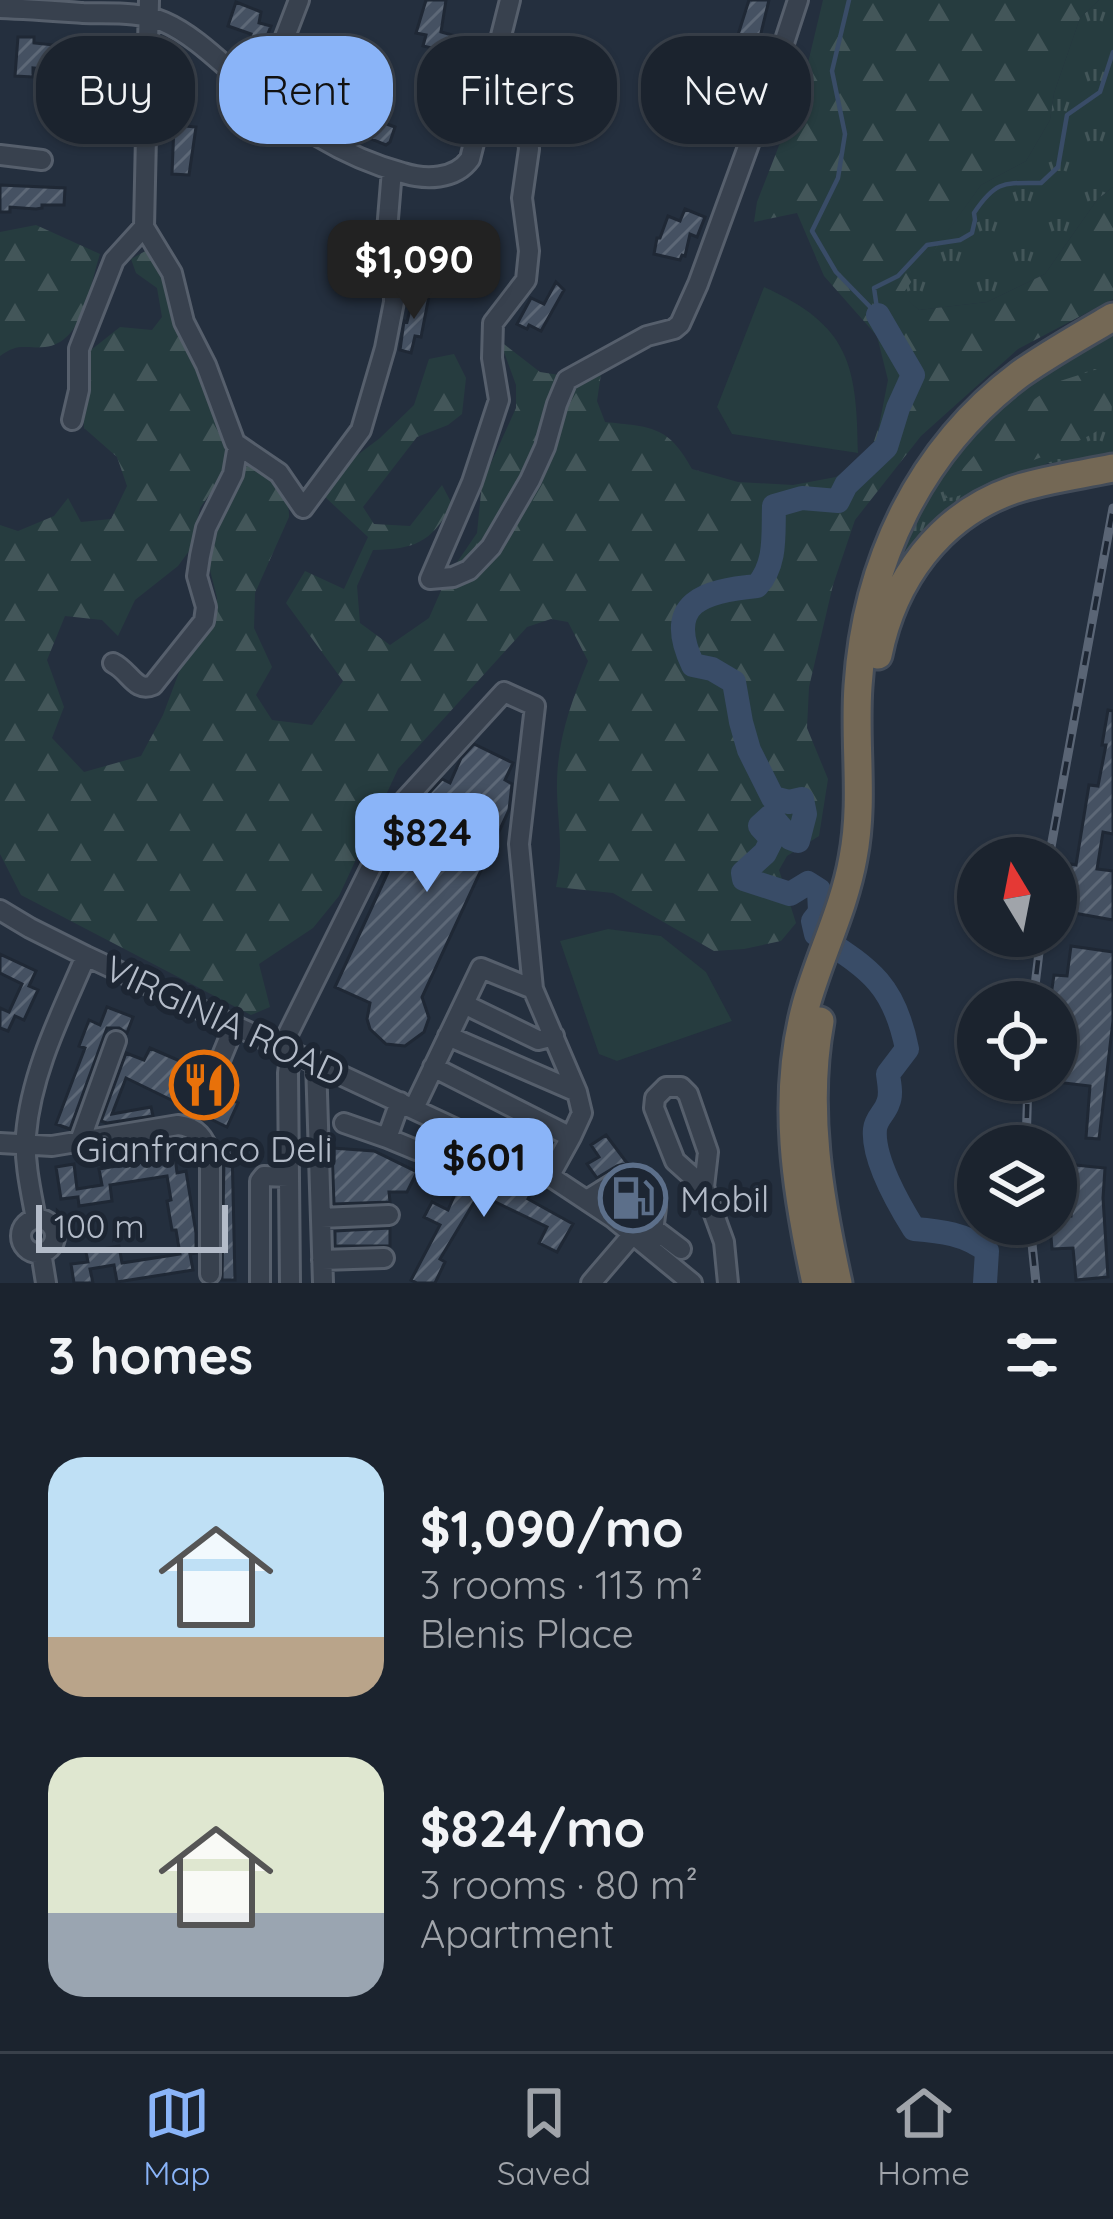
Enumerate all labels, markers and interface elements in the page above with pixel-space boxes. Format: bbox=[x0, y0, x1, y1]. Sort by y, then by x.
chip: Buy bbox=[36, 36, 195, 144]
chip: Rent bbox=[219, 36, 393, 144]
chip: Filters bbox=[417, 36, 617, 144]
chip: New bbox=[641, 36, 811, 144]
pin: $1,090 bbox=[316, 220, 512, 322]
text: $1,090 bbox=[354, 234, 474, 283]
pin: $824 bbox=[356, 793, 498, 895]
text: $824 bbox=[382, 807, 472, 856]
north arrow bbox=[957, 837, 1077, 957]
map controls bbox=[957, 837, 1077, 1245]
street label: VIRGINIA ROAD bbox=[98, 945, 352, 1095]
button: locate bbox=[957, 981, 1077, 1101]
restaurant icon: Gianfranco Deli bbox=[169, 1050, 239, 1120]
pin: $601 bbox=[413, 1118, 555, 1220]
button: layers bbox=[957, 1125, 1077, 1245]
place label: Gianfranco Deli bbox=[75, 1126, 333, 1171]
text: $601 bbox=[442, 1132, 526, 1181]
fuel station icon: Mobil bbox=[598, 1163, 668, 1233]
place label: Mobil bbox=[680, 1176, 769, 1221]
scale bar bbox=[36, 1199, 228, 1252]
text: 100 m bbox=[54, 1205, 145, 1246]
icon: filters bbox=[999, 1322, 1065, 1388]
text: 3 homes bbox=[48, 1323, 253, 1387]
text: $1,090/mo bbox=[420, 1496, 684, 1560]
icon: home bbox=[144, 1505, 288, 1649]
text: 3 rooms · 113 m² bbox=[420, 1560, 703, 1609]
text: Blenis Place bbox=[420, 1609, 634, 1658]
text: $824/mo bbox=[420, 1796, 645, 1860]
icon: home bbox=[144, 1805, 288, 1949]
text: 3 rooms · 80 m² bbox=[420, 1860, 698, 1909]
text: Apartment bbox=[420, 1909, 614, 1958]
tab: Map bbox=[143, 2080, 210, 2193]
tab: Saved bbox=[497, 2080, 591, 2193]
tab: Home bbox=[877, 2080, 970, 2193]

